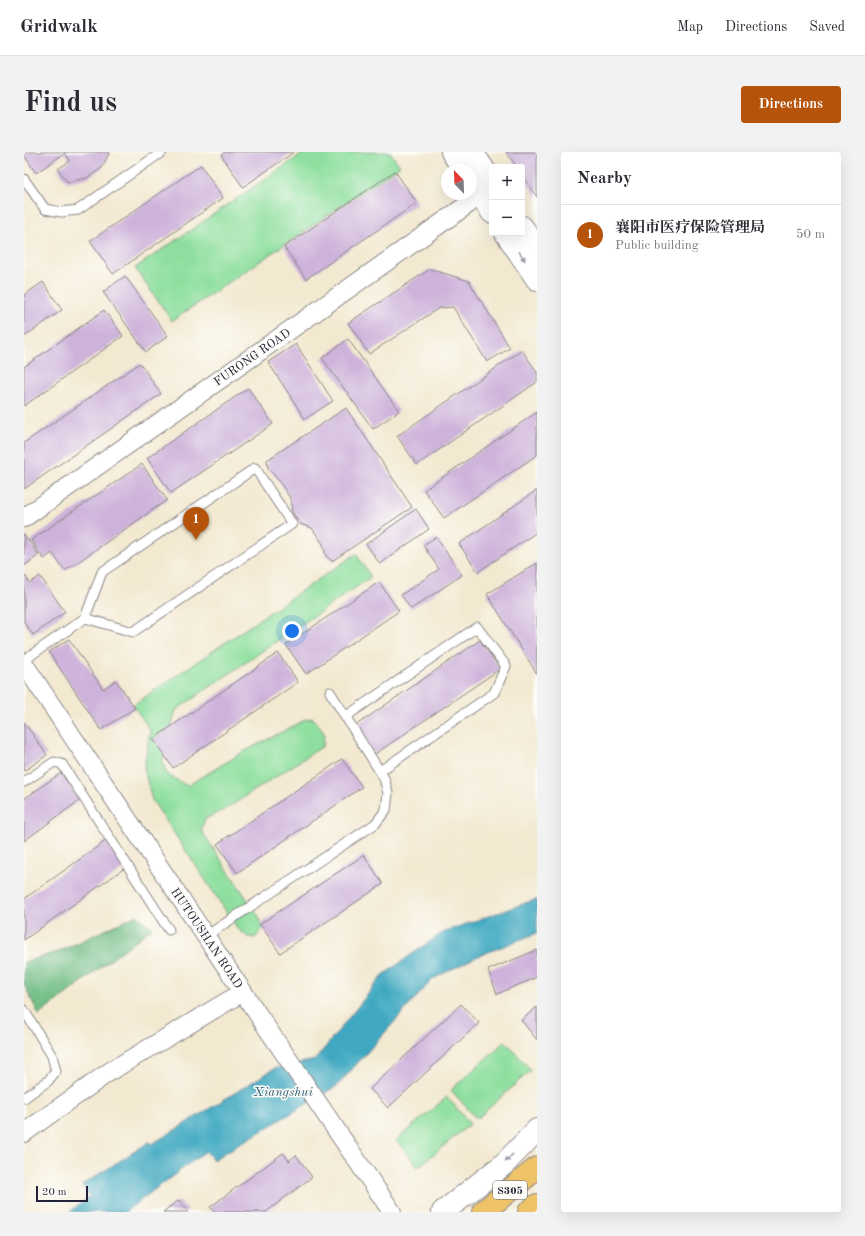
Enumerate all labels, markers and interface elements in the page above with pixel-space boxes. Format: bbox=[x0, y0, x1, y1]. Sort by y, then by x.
text: Gridwalk bbox=[20, 18, 98, 37]
text: Map bbox=[677, 20, 703, 34]
text: Directions bbox=[725, 20, 787, 34]
text: Saved bbox=[809, 20, 845, 34]
button: Directions bbox=[741, 86, 841, 123]
text: Find us bbox=[24, 90, 117, 118]
north arrow bbox=[441, 164, 477, 200]
map controls bbox=[489, 164, 525, 236]
button: + bbox=[489, 164, 525, 200]
text: Nearby bbox=[577, 170, 632, 187]
button: − bbox=[489, 200, 525, 236]
text: 襄阳市医疗保险管理局 bbox=[615, 221, 765, 236]
text: 1 bbox=[586, 228, 594, 241]
text: 50 m bbox=[796, 228, 825, 241]
text: Public building bbox=[615, 239, 699, 252]
one-way arrow bbox=[518, 251, 526, 261]
street label: FURONG ROAD bbox=[212, 327, 293, 389]
pin: 1 bbox=[183, 507, 209, 540]
your location bbox=[282, 621, 302, 641]
street label: HUTOUSHAN ROAD bbox=[168, 886, 244, 991]
water label: Xiangshui bbox=[253, 1086, 314, 1099]
one-way arrow bbox=[504, 1153, 514, 1163]
road number: S305 bbox=[493, 1181, 527, 1199]
scale bar bbox=[36, 1184, 88, 1203]
text: 20 m bbox=[42, 1187, 67, 1198]

